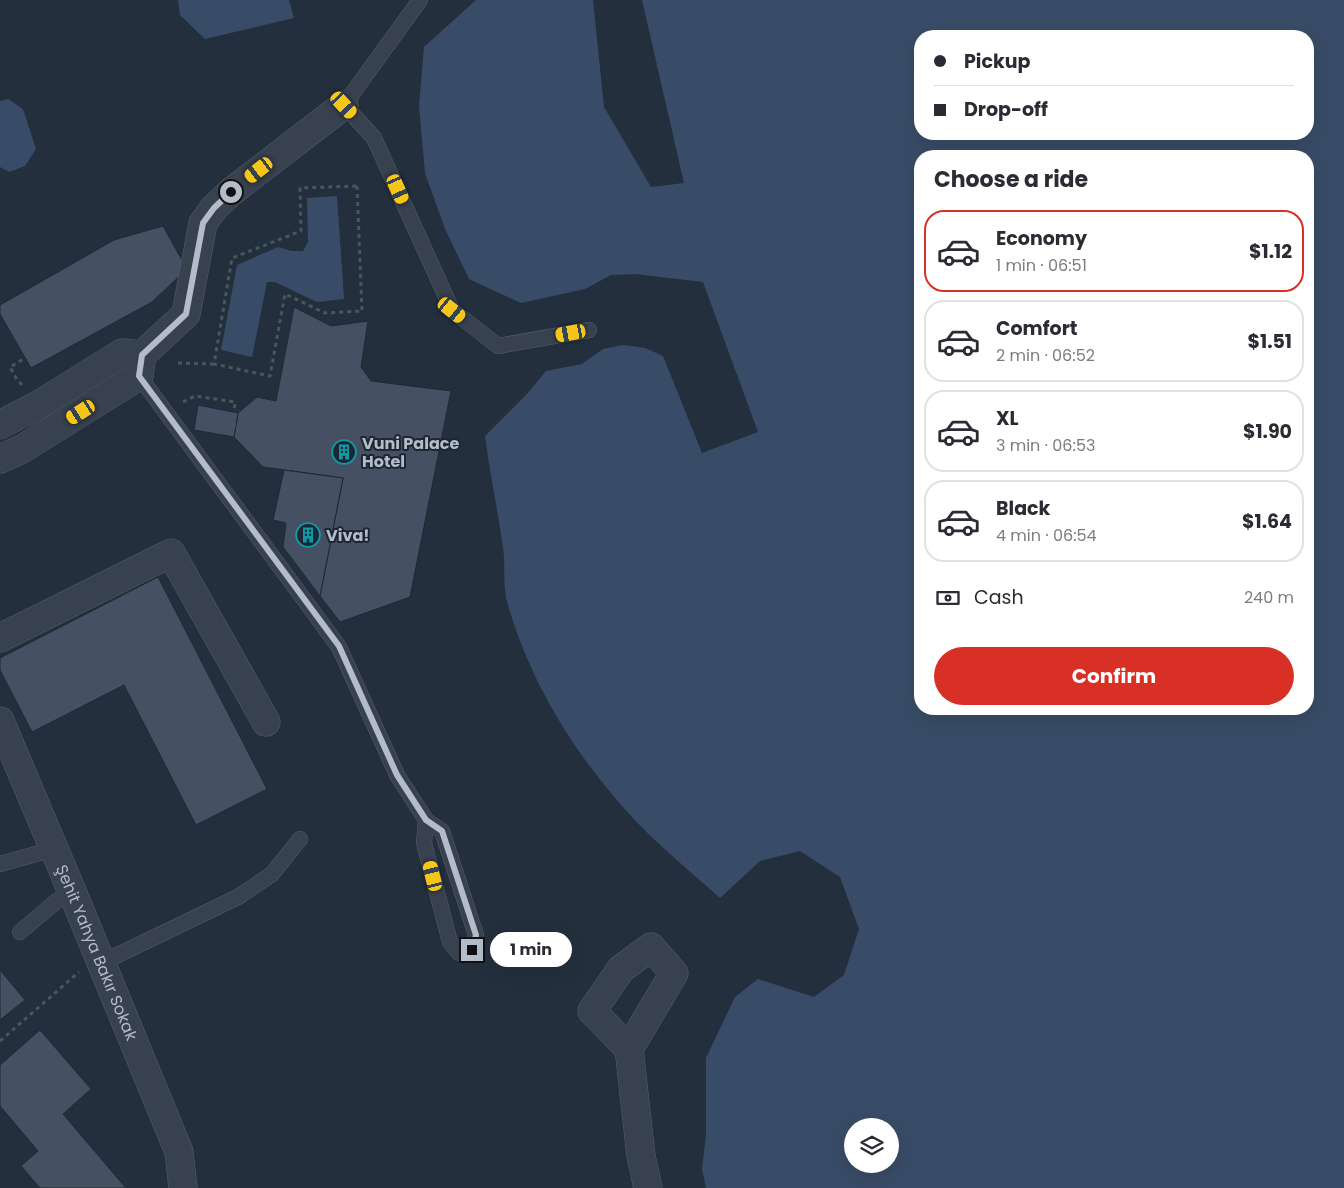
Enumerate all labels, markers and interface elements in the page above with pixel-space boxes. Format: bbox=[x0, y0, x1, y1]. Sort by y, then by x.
text: Pickup bbox=[964, 48, 1030, 75]
car bbox=[328, 89, 359, 121]
text: Drop-off bbox=[964, 96, 1048, 123]
car bbox=[242, 155, 275, 185]
text: Choose a ride bbox=[934, 164, 1088, 195]
car bbox=[385, 172, 410, 206]
route start bbox=[220, 181, 242, 203]
text: Economy bbox=[996, 225, 1087, 252]
icon: car bbox=[936, 229, 981, 274]
text: $1.12 bbox=[1249, 238, 1292, 265]
text: 1 min · 06:51 bbox=[996, 254, 1087, 277]
car bbox=[435, 295, 468, 325]
text: Comfort bbox=[996, 315, 1078, 342]
icon: car bbox=[936, 319, 981, 364]
car bbox=[554, 323, 587, 343]
text: $1.51 bbox=[1248, 328, 1292, 355]
text: 2 min · 06:52 bbox=[996, 344, 1095, 367]
car bbox=[64, 398, 97, 426]
text: XL bbox=[996, 405, 1019, 432]
icon: car bbox=[936, 409, 981, 454]
text: $1.90 bbox=[1243, 418, 1292, 445]
place label: Vuni Palace Hotel bbox=[362, 432, 459, 473]
text: 3 min · 06:53 bbox=[996, 434, 1095, 457]
building icon: Vuni Palace Hotel bbox=[331, 439, 357, 465]
text: Black bbox=[996, 495, 1050, 522]
icon: car bbox=[936, 499, 981, 544]
text: $1.64 bbox=[1242, 508, 1292, 535]
building icon: Viva! bbox=[295, 522, 321, 548]
place label: Viva! bbox=[326, 524, 370, 547]
text: 4 min · 06:54 bbox=[996, 524, 1097, 547]
icon: cash bbox=[934, 584, 962, 612]
text: Cash bbox=[974, 584, 1024, 611]
text: 240 m bbox=[1244, 586, 1294, 609]
button: Confirm bbox=[934, 647, 1294, 705]
car bbox=[422, 860, 443, 892]
street label: Şehit Yahya Bakır Sokak bbox=[50, 861, 143, 1045]
callout: 1 min bbox=[490, 932, 572, 968]
text: 1 min bbox=[510, 938, 552, 961]
route end bbox=[461, 939, 483, 961]
map controls bbox=[844, 1118, 899, 1173]
button: layers bbox=[844, 1118, 899, 1173]

